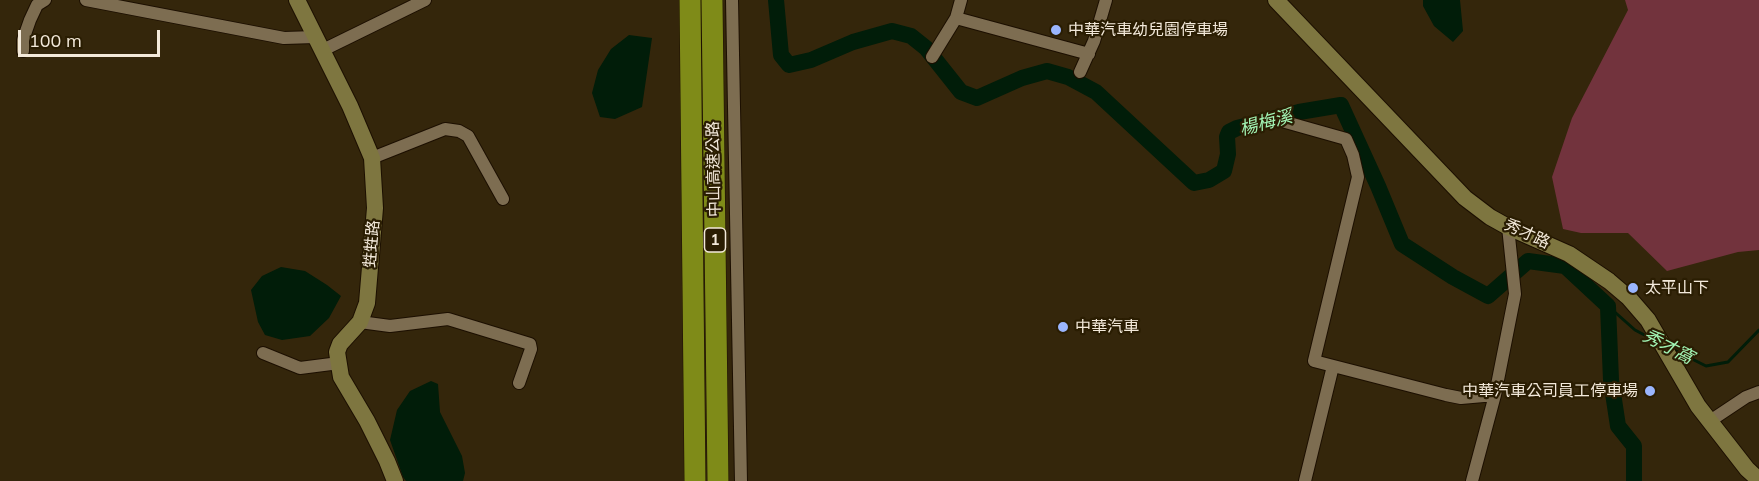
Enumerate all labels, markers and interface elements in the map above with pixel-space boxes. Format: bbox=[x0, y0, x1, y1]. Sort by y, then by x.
scale bar bbox=[21, 18, 164, 56]
place label: 中華汽車幼兒園停車場 bbox=[1068, 20, 1228, 40]
marker: 中華汽車幼兒園停車場 bbox=[1049, 23, 1063, 37]
text: 100 m bbox=[29, 29, 82, 52]
water label: 楊梅溪 bbox=[1237, 106, 1295, 140]
street label: 中山高速公路 bbox=[704, 121, 724, 217]
street label: 秀才路 bbox=[1501, 215, 1553, 253]
street label: 甡甡路 bbox=[360, 219, 384, 269]
road number: 1 bbox=[704, 228, 726, 252]
place label: 太平山下 bbox=[1645, 278, 1709, 298]
marker: 太平山下 bbox=[1626, 281, 1640, 295]
place label: 中華汽車 bbox=[1075, 317, 1139, 337]
marker: 中華汽車 bbox=[1056, 320, 1070, 334]
water label: 秀才窩 bbox=[1639, 325, 1697, 369]
place label: 中華汽車公司員工停車場 bbox=[1462, 381, 1638, 401]
marker: 中華汽車公司員工停車場 bbox=[1643, 384, 1657, 398]

